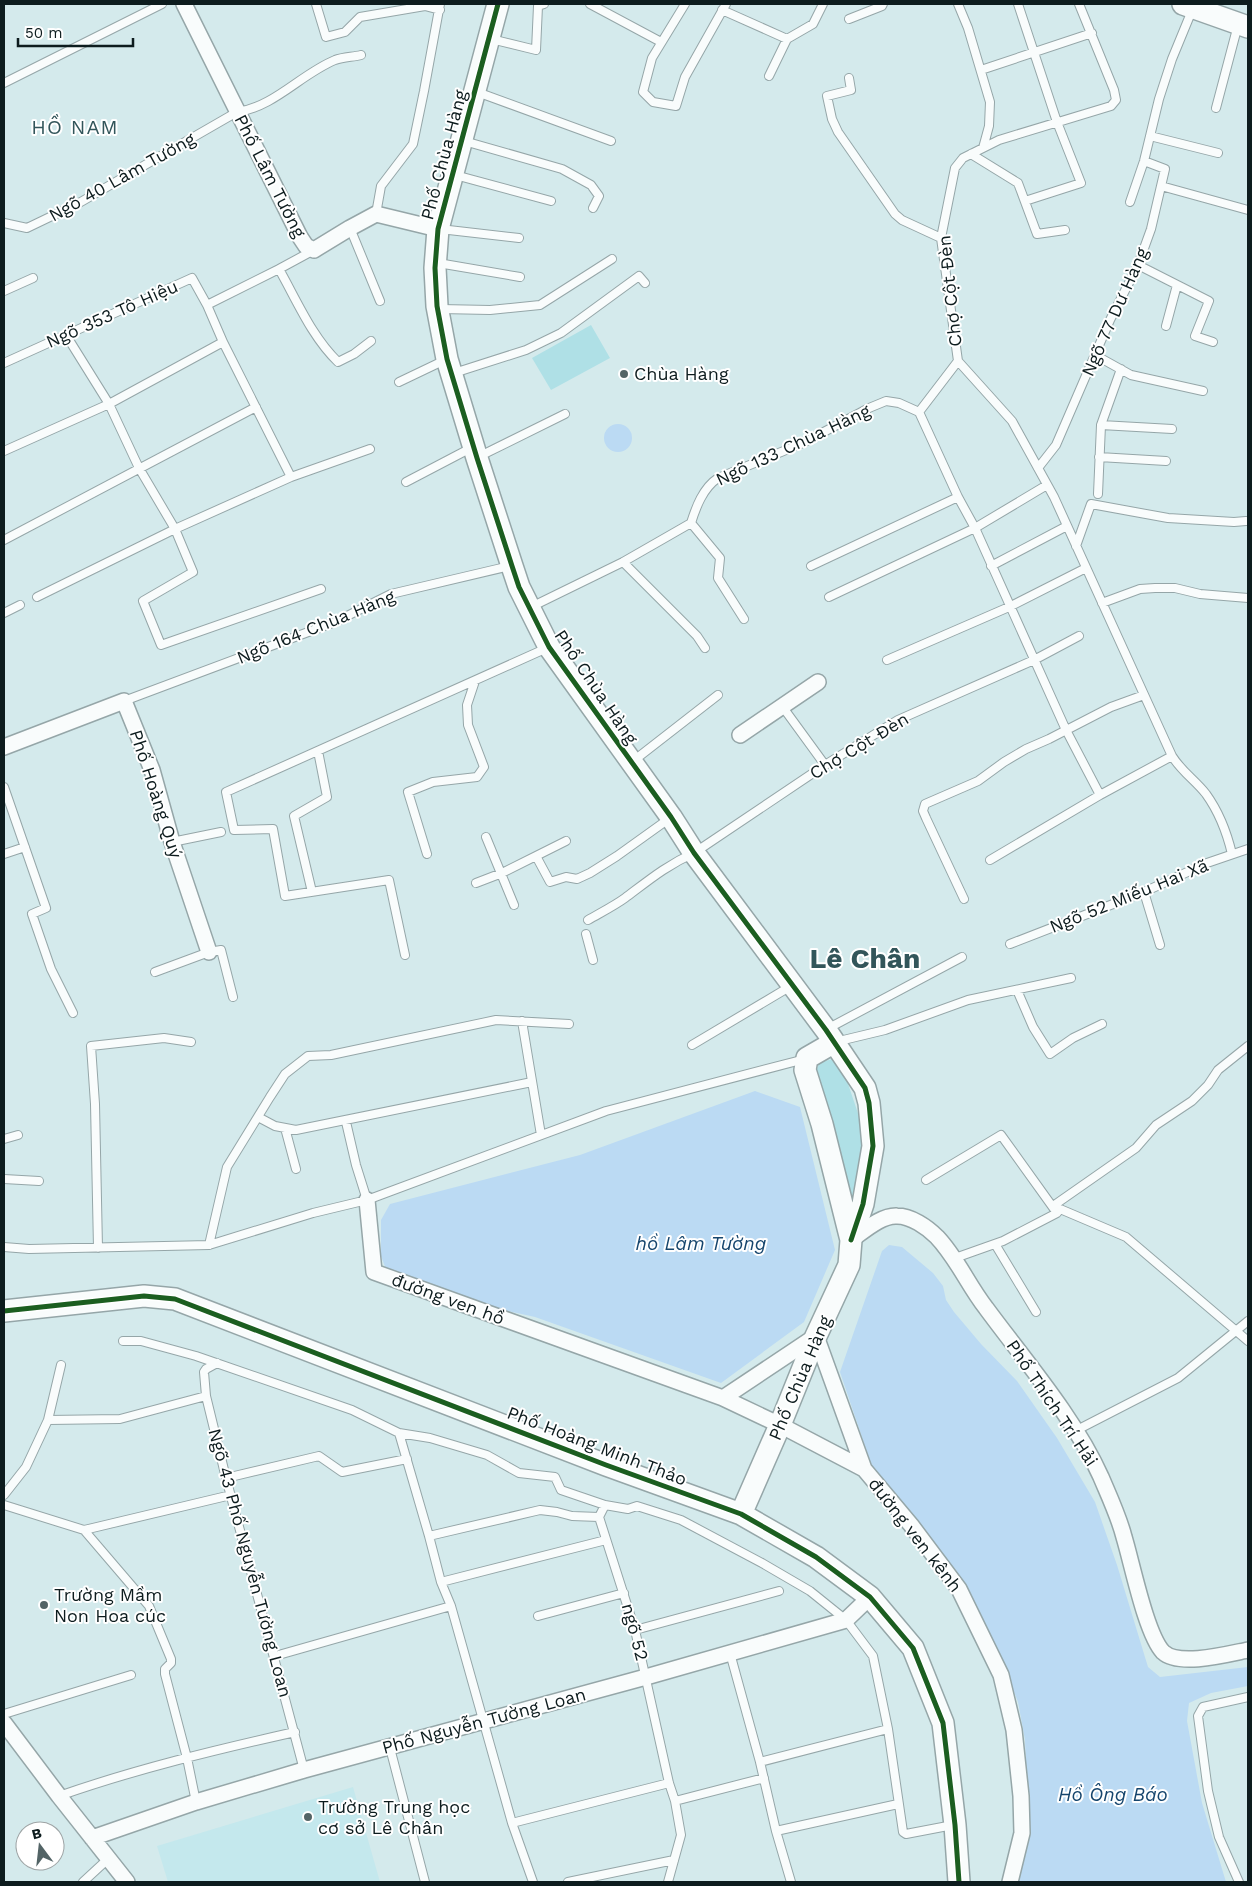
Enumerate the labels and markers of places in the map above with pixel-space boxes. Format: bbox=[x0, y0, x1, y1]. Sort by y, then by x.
place label: Chùa Hàng bbox=[634, 363, 729, 384]
marker: Chùa Hàng bbox=[618, 368, 630, 380]
place label: Trường Mầm Non Hoa cúc bbox=[54, 1584, 166, 1626]
marker: Trường Mầm Non Hoa cúc bbox=[38, 1599, 50, 1611]
place label: Trường Trung học cơ sở Lê Chân bbox=[318, 1796, 470, 1838]
marker: Trường Trung học cơ sở Lê Chân bbox=[302, 1811, 314, 1823]

